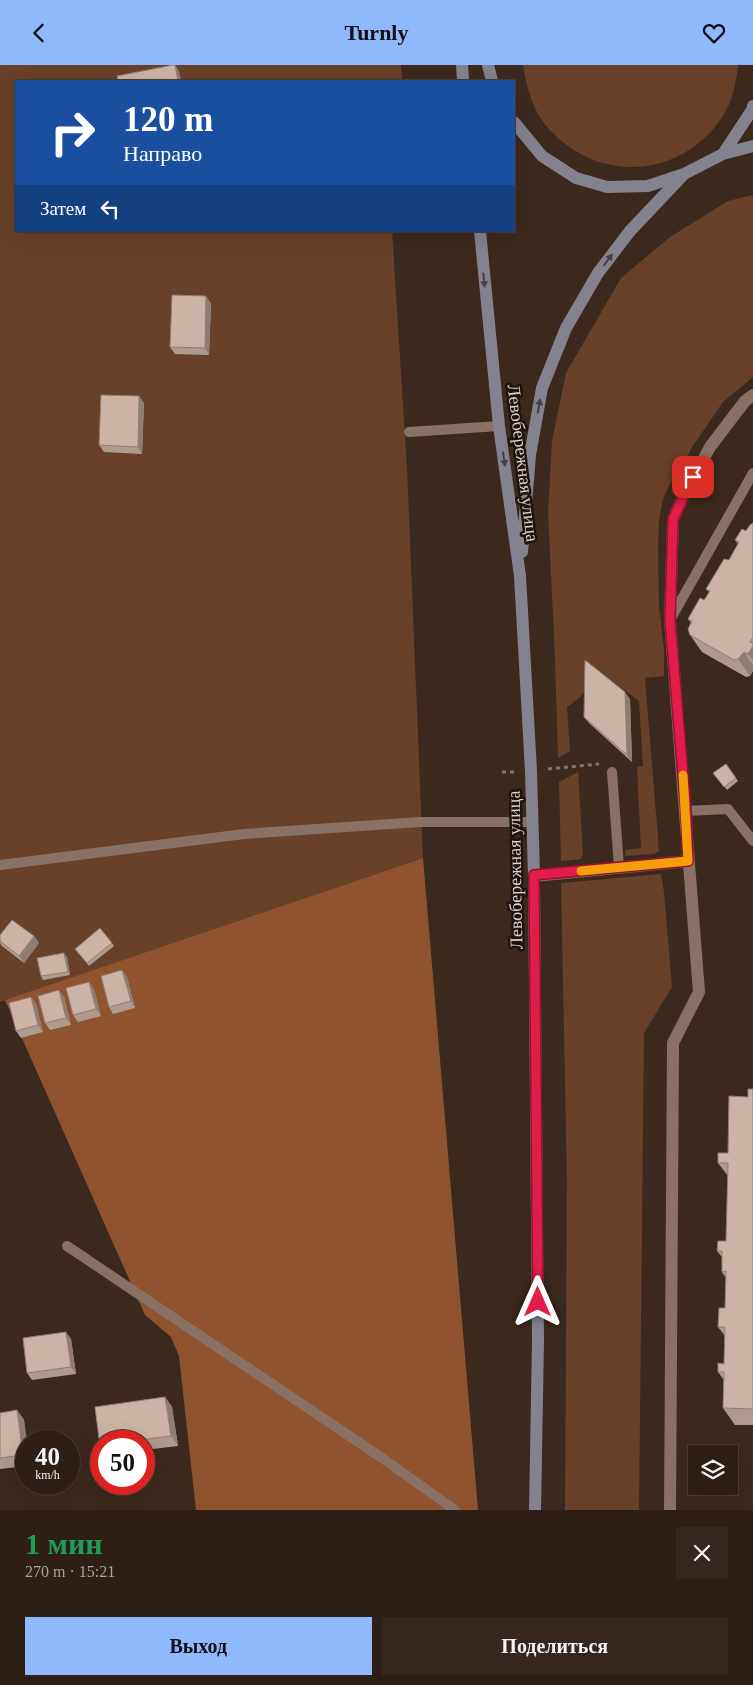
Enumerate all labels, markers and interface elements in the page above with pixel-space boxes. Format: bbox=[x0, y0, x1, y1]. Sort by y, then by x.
icon: back bbox=[25, 19, 53, 47]
icon: heart bbox=[700, 19, 728, 47]
text: Turnly bbox=[344, 20, 409, 45]
icon: right bbox=[40, 100, 105, 165]
text: 120 m bbox=[123, 100, 213, 139]
text: Направо bbox=[123, 141, 202, 166]
icon: left bbox=[96, 195, 124, 223]
text: Затем bbox=[40, 198, 86, 219]
one-way arrow bbox=[603, 253, 613, 267]
one-way arrow bbox=[481, 272, 489, 288]
street label: Левобережная улица bbox=[503, 383, 543, 543]
one-way arrow bbox=[535, 397, 543, 413]
one-way arrow bbox=[500, 451, 508, 467]
pin bbox=[672, 456, 714, 498]
icon: arrive bbox=[679, 463, 707, 491]
street label: Левобережная улица bbox=[504, 791, 526, 949]
position arrow bbox=[511, 1275, 563, 1327]
speed limit sign: 50 bbox=[90, 1430, 155, 1495]
text: 40 bbox=[35, 1443, 60, 1470]
map controls bbox=[688, 1445, 738, 1495]
button: layers bbox=[688, 1445, 738, 1495]
text: km/h bbox=[35, 1468, 60, 1482]
text: 1 мин bbox=[25, 1527, 103, 1560]
button: close bbox=[676, 1527, 728, 1579]
text: 270 m · 15:21 bbox=[25, 1563, 115, 1580]
button: Выход bbox=[25, 1617, 372, 1675]
button: Поделиться bbox=[382, 1617, 728, 1675]

